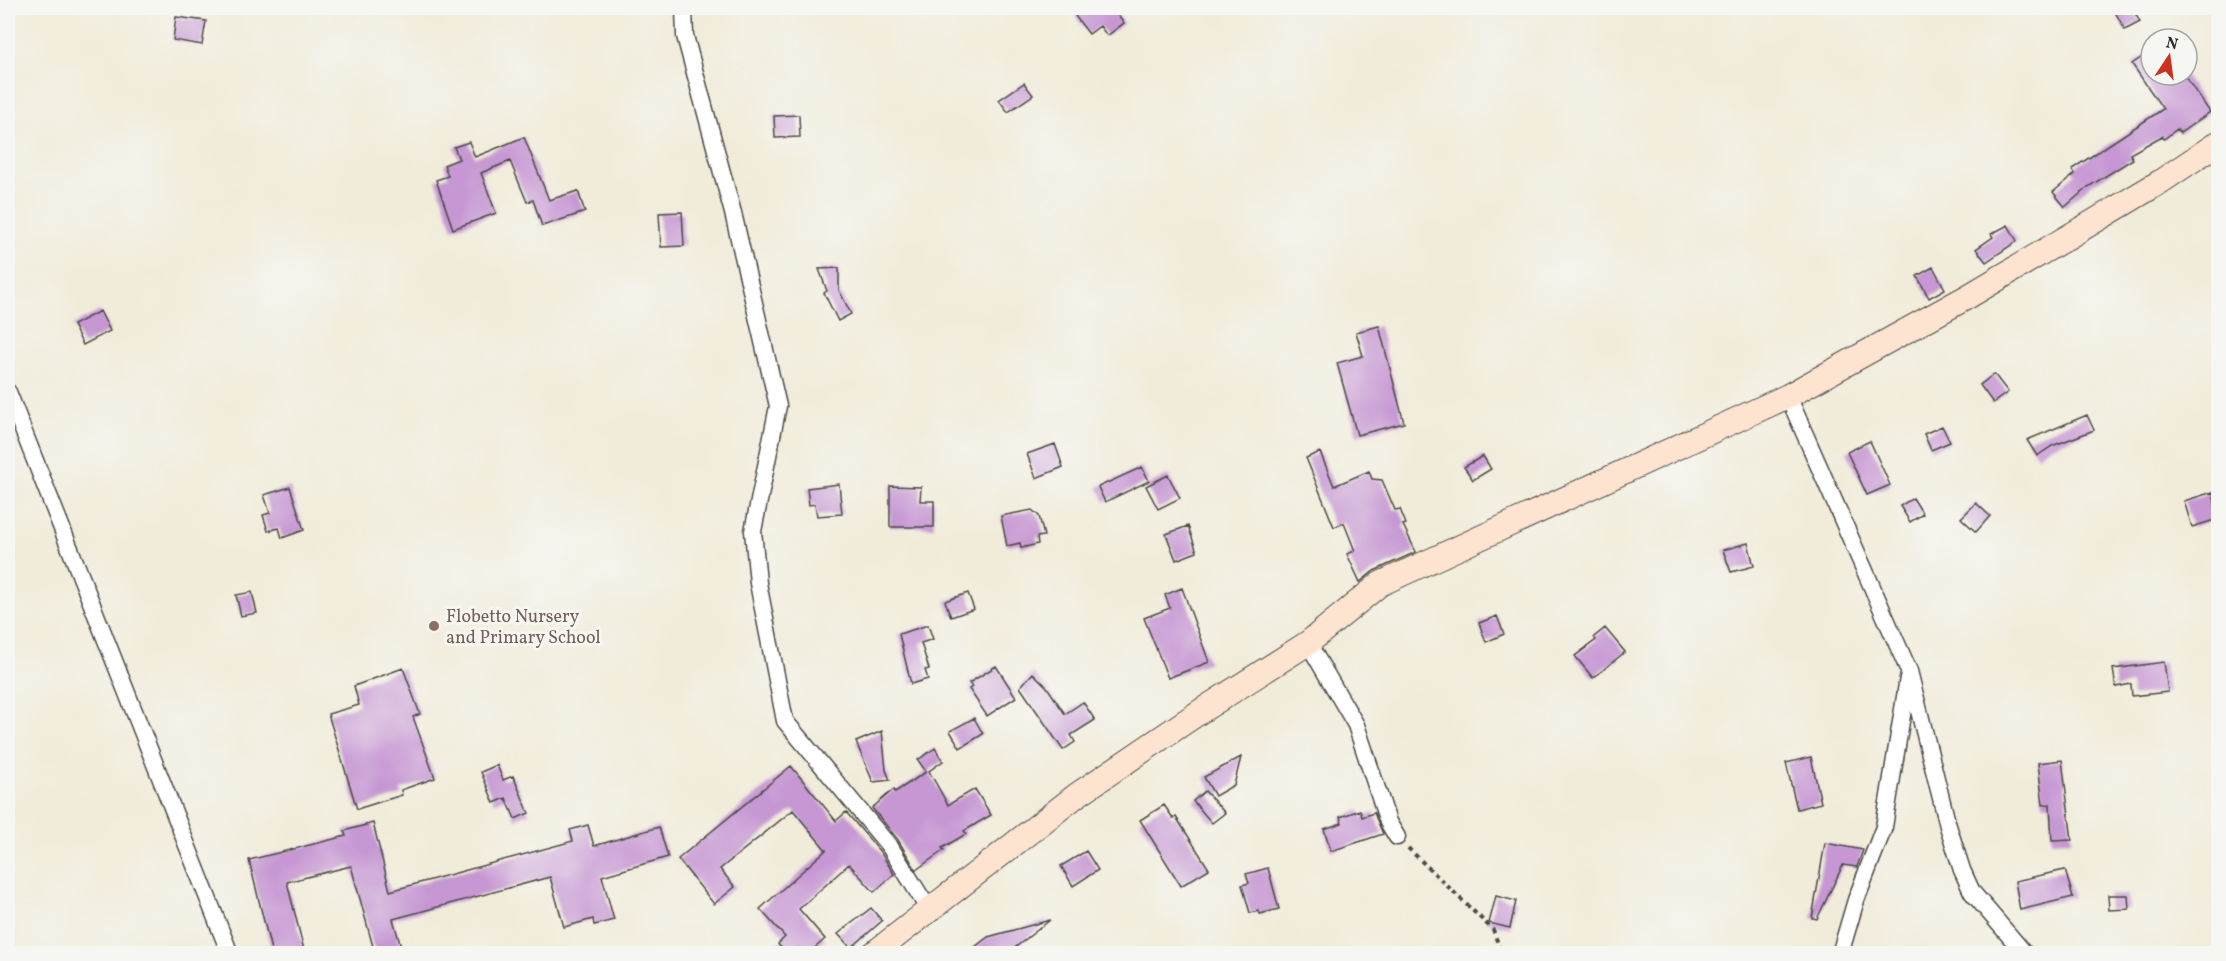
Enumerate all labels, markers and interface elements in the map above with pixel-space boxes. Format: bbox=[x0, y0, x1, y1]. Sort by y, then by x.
north arrow bbox=[2139, 27, 2199, 87]
text: N bbox=[2164, 32, 2180, 56]
place label: Flobetto Nursery and Primary School bbox=[446, 605, 601, 651]
marker: Flobetto Nursery and Primary School bbox=[427, 619, 441, 633]

